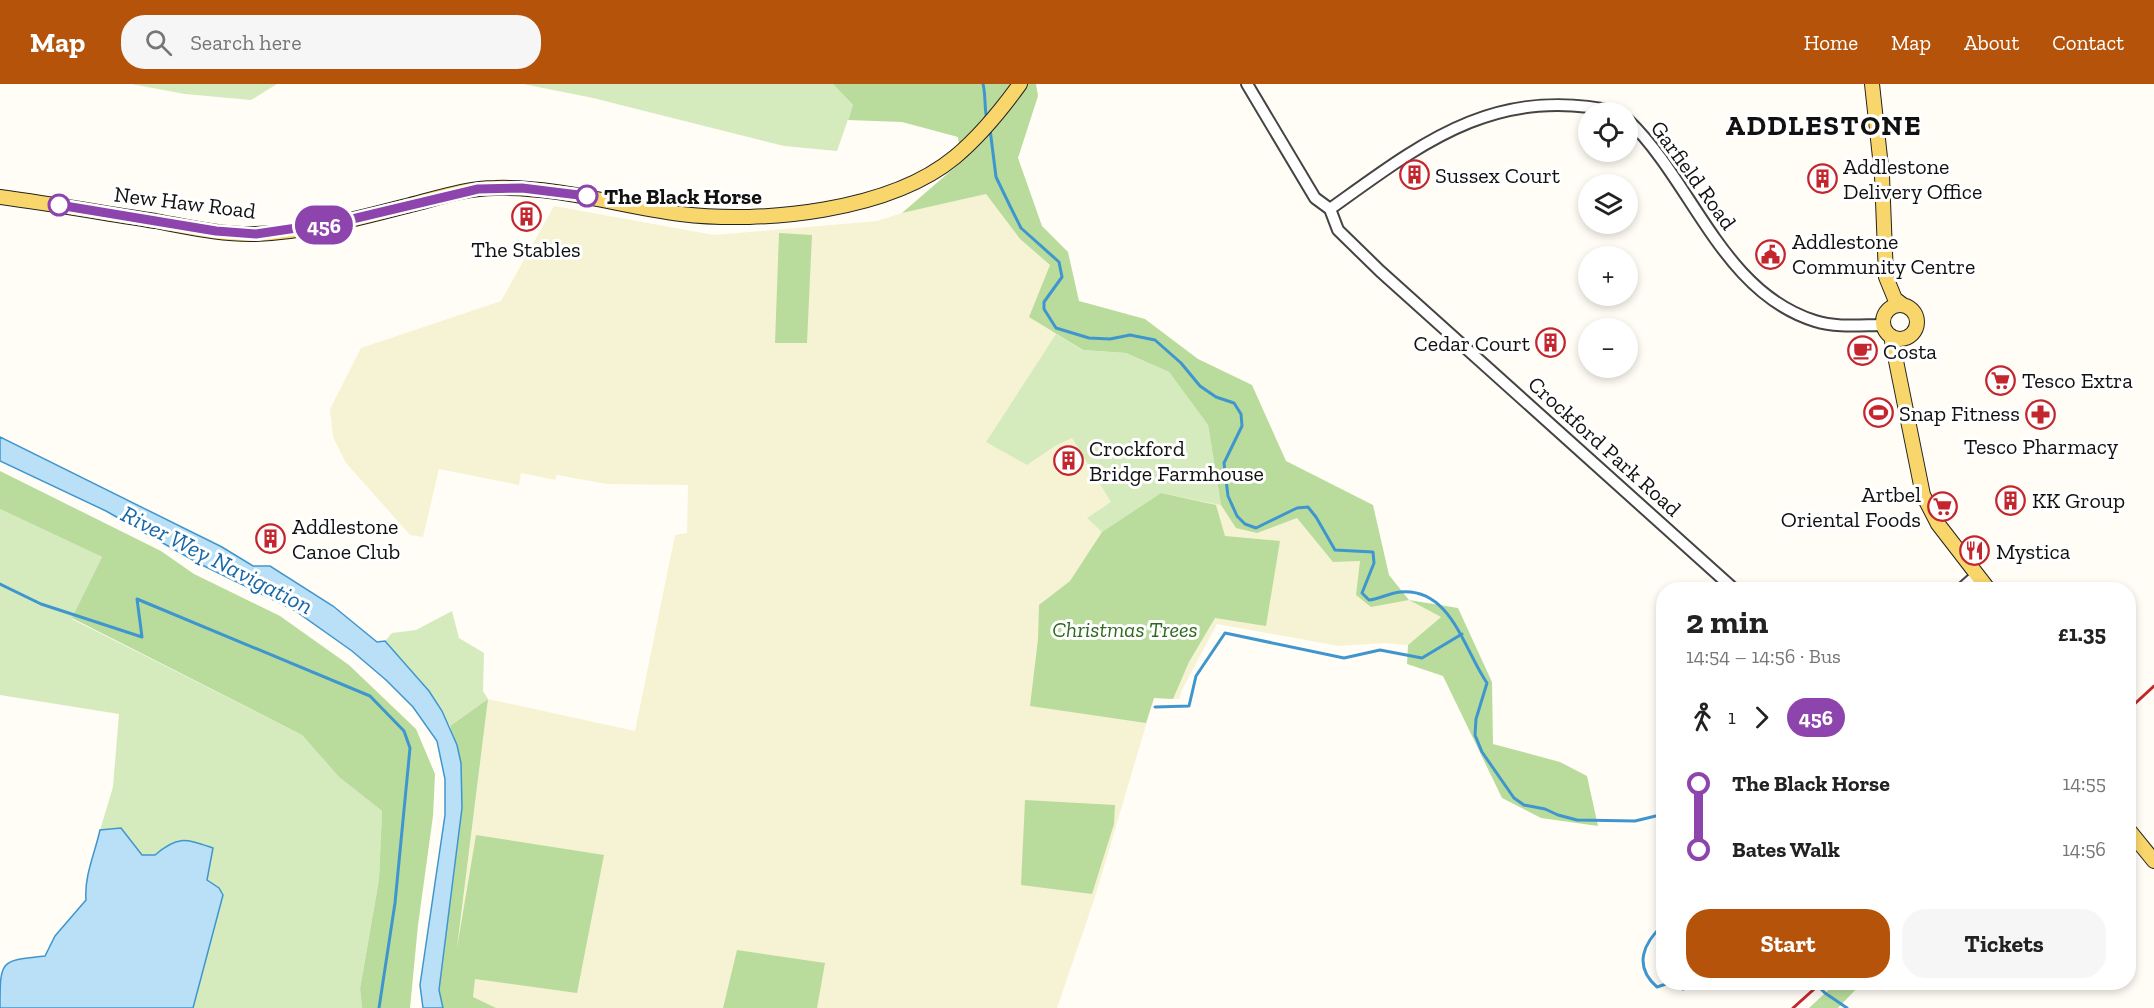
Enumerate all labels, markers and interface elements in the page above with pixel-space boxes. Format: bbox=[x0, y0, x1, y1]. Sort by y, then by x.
search box bbox=[121, 15, 541, 69]
text: Map bbox=[30, 26, 85, 59]
icon: search bbox=[142, 26, 175, 59]
text: Search here bbox=[190, 29, 302, 56]
text: Home bbox=[1804, 30, 1858, 55]
text: Map bbox=[1891, 30, 1931, 55]
text: About bbox=[1964, 30, 2019, 55]
text: Contact bbox=[2052, 30, 2124, 55]
map controls bbox=[1578, 102, 1638, 378]
button: locate bbox=[1578, 102, 1638, 162]
district label: ADDLESTONE bbox=[1726, 109, 1922, 142]
street label: Garfield Road bbox=[1645, 116, 1742, 235]
place label: Addlestone Delivery Office bbox=[1843, 153, 1982, 205]
building icon: Sussex Court bbox=[1398, 159, 1430, 191]
place label: Sussex Court bbox=[1435, 162, 1561, 189]
building icon: Addlestone Delivery Office bbox=[1806, 163, 1838, 195]
button: layers bbox=[1578, 174, 1638, 234]
street label: New Haw Road bbox=[113, 180, 257, 225]
place label: The Black Horse bbox=[604, 183, 762, 210]
marker: The Black Horse bbox=[576, 185, 598, 207]
unlabelled marker bbox=[48, 194, 70, 216]
building icon: The Stables bbox=[510, 201, 542, 233]
line badge: 456 bbox=[290, 206, 358, 244]
text: 456 bbox=[307, 213, 341, 238]
place label: Addlestone Community Centre bbox=[1792, 228, 1975, 280]
place label: The Stables bbox=[471, 236, 581, 263]
public building icon: Addlestone Community Centre bbox=[1755, 238, 1787, 270]
button: + bbox=[1578, 246, 1638, 306]
button: − bbox=[1578, 318, 1638, 378]
building icon: Cedar Court bbox=[1535, 327, 1567, 359]
place label: Cedar Court bbox=[1414, 330, 1531, 357]
cafe icon: Costa bbox=[1846, 335, 1878, 367]
place label: Costa bbox=[1883, 338, 1937, 365]
supermarket icon: Tesco Extra bbox=[1985, 364, 2017, 396]
place label: Tesco Extra bbox=[2022, 367, 2133, 394]
street label: Crockford Park Road bbox=[1523, 371, 1687, 522]
sports icon: Snap Fitness bbox=[1862, 397, 1894, 429]
pharmacy icon: Tesco Pharmacy bbox=[2025, 398, 2057, 430]
place label: Snap Fitness bbox=[1899, 400, 2020, 427]
place label: Tesco Pharmacy bbox=[1964, 433, 2119, 460]
place label: Crockford Bridge Farmhouse bbox=[1089, 435, 1264, 487]
building icon: Crockford Bridge Farmhouse bbox=[1052, 445, 1084, 477]
place label: Artbel Oriental Foods bbox=[1781, 481, 1921, 533]
building icon: KK Group bbox=[1995, 484, 2027, 516]
place label: KK Group bbox=[2032, 487, 2125, 514]
supermarket icon: Artbel Oriental Foods bbox=[1926, 491, 1958, 523]
water label: River Wey Navigation bbox=[117, 499, 318, 620]
place label: Addlestone Canoe Club bbox=[292, 513, 400, 565]
building icon: Addlestone Canoe Club bbox=[255, 523, 287, 555]
restaurant icon: Mystica bbox=[1959, 535, 1991, 567]
place label: Mystica bbox=[1996, 538, 2071, 565]
text: 2 min bbox=[1686, 602, 1768, 641]
park label: Christmas Trees bbox=[1052, 616, 1198, 643]
text: £1.35 bbox=[2058, 620, 2106, 647]
text: 14:54 – 14:56 · Bus bbox=[1686, 644, 1841, 668]
icon: walk bbox=[1686, 701, 1719, 734]
icon: forward bbox=[1745, 701, 1778, 734]
text: 1 bbox=[1728, 705, 1736, 729]
text: 456 bbox=[1799, 705, 1833, 730]
text: The Black Horse bbox=[1732, 770, 1890, 797]
text: 14:55 bbox=[2063, 771, 2106, 795]
text: Bates Walk bbox=[1732, 836, 1840, 863]
text: 14:56 bbox=[2062, 837, 2106, 861]
button: Start bbox=[1686, 909, 1890, 978]
button: Tickets bbox=[1902, 909, 2106, 978]

